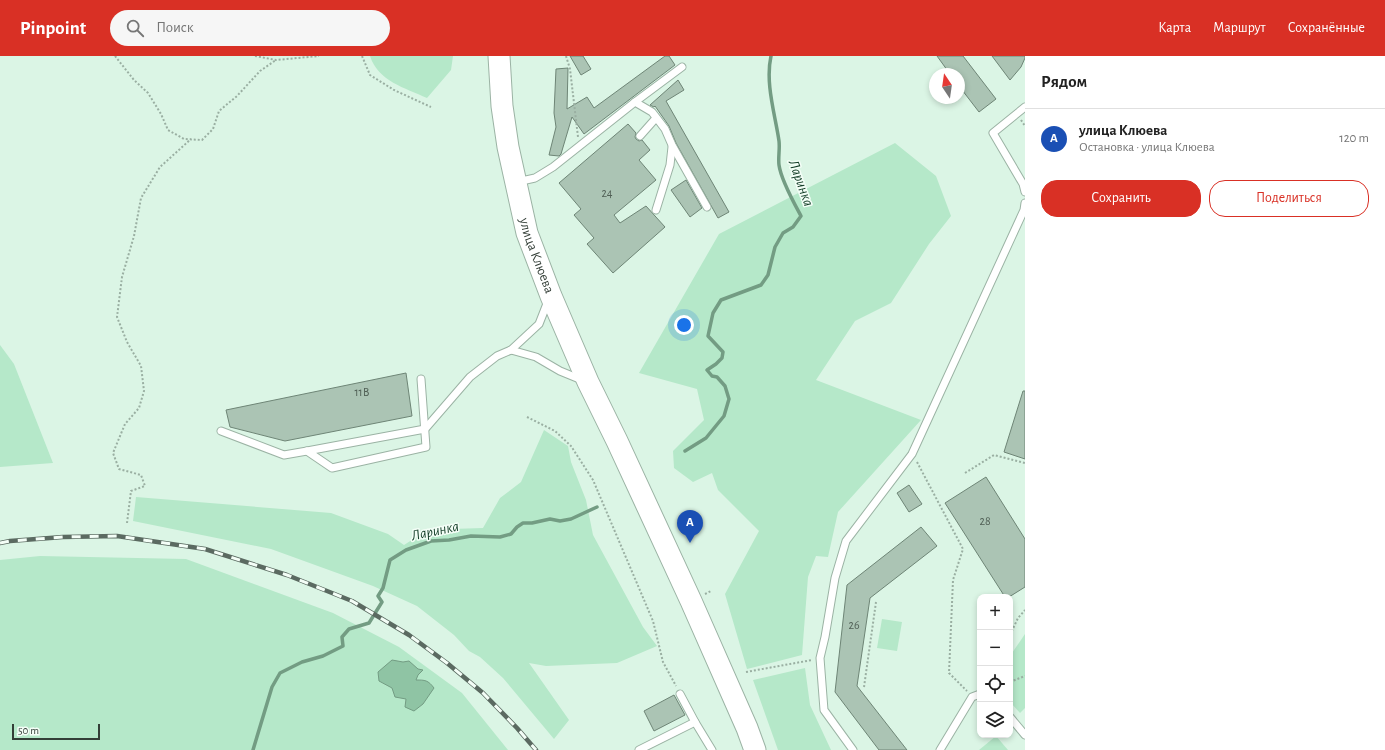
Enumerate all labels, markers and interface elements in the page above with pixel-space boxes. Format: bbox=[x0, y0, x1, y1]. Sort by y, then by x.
search box bbox=[110, 10, 390, 46]
icon: search bbox=[124, 17, 146, 39]
text: Pinpoint bbox=[20, 19, 86, 38]
text: Поиск bbox=[156, 20, 194, 35]
text: Карта bbox=[1158, 21, 1191, 35]
text: Маршрут bbox=[1213, 21, 1266, 35]
text: Сохранённые bbox=[1288, 21, 1365, 35]
north arrow bbox=[929, 68, 965, 104]
text: Рядом bbox=[1041, 73, 1087, 90]
text: улица Клюева bbox=[1079, 123, 1167, 138]
text: A bbox=[1050, 132, 1058, 145]
text: 120 m bbox=[1339, 132, 1369, 145]
text: Остановка · улица Клюева bbox=[1079, 141, 1215, 154]
water label: Ларинка bbox=[785, 157, 816, 208]
button: Сохранить bbox=[1041, 180, 1201, 217]
button: Поделиться bbox=[1209, 180, 1369, 217]
house number: 24 bbox=[601, 187, 613, 199]
street label: улица Клюева bbox=[517, 216, 557, 296]
your location bbox=[674, 315, 694, 335]
house number: 11В bbox=[354, 386, 370, 398]
pin: A bbox=[677, 510, 703, 543]
house number: 28 bbox=[979, 515, 991, 527]
water label: Ларинка bbox=[409, 519, 460, 544]
map controls bbox=[977, 594, 1013, 738]
button: + bbox=[977, 594, 1013, 630]
house number: 26 bbox=[848, 619, 860, 631]
button: − bbox=[977, 630, 1013, 666]
button: locate bbox=[977, 666, 1013, 702]
button: layers bbox=[977, 702, 1013, 738]
scale bar bbox=[12, 722, 100, 741]
text: 50 m bbox=[18, 725, 39, 736]

